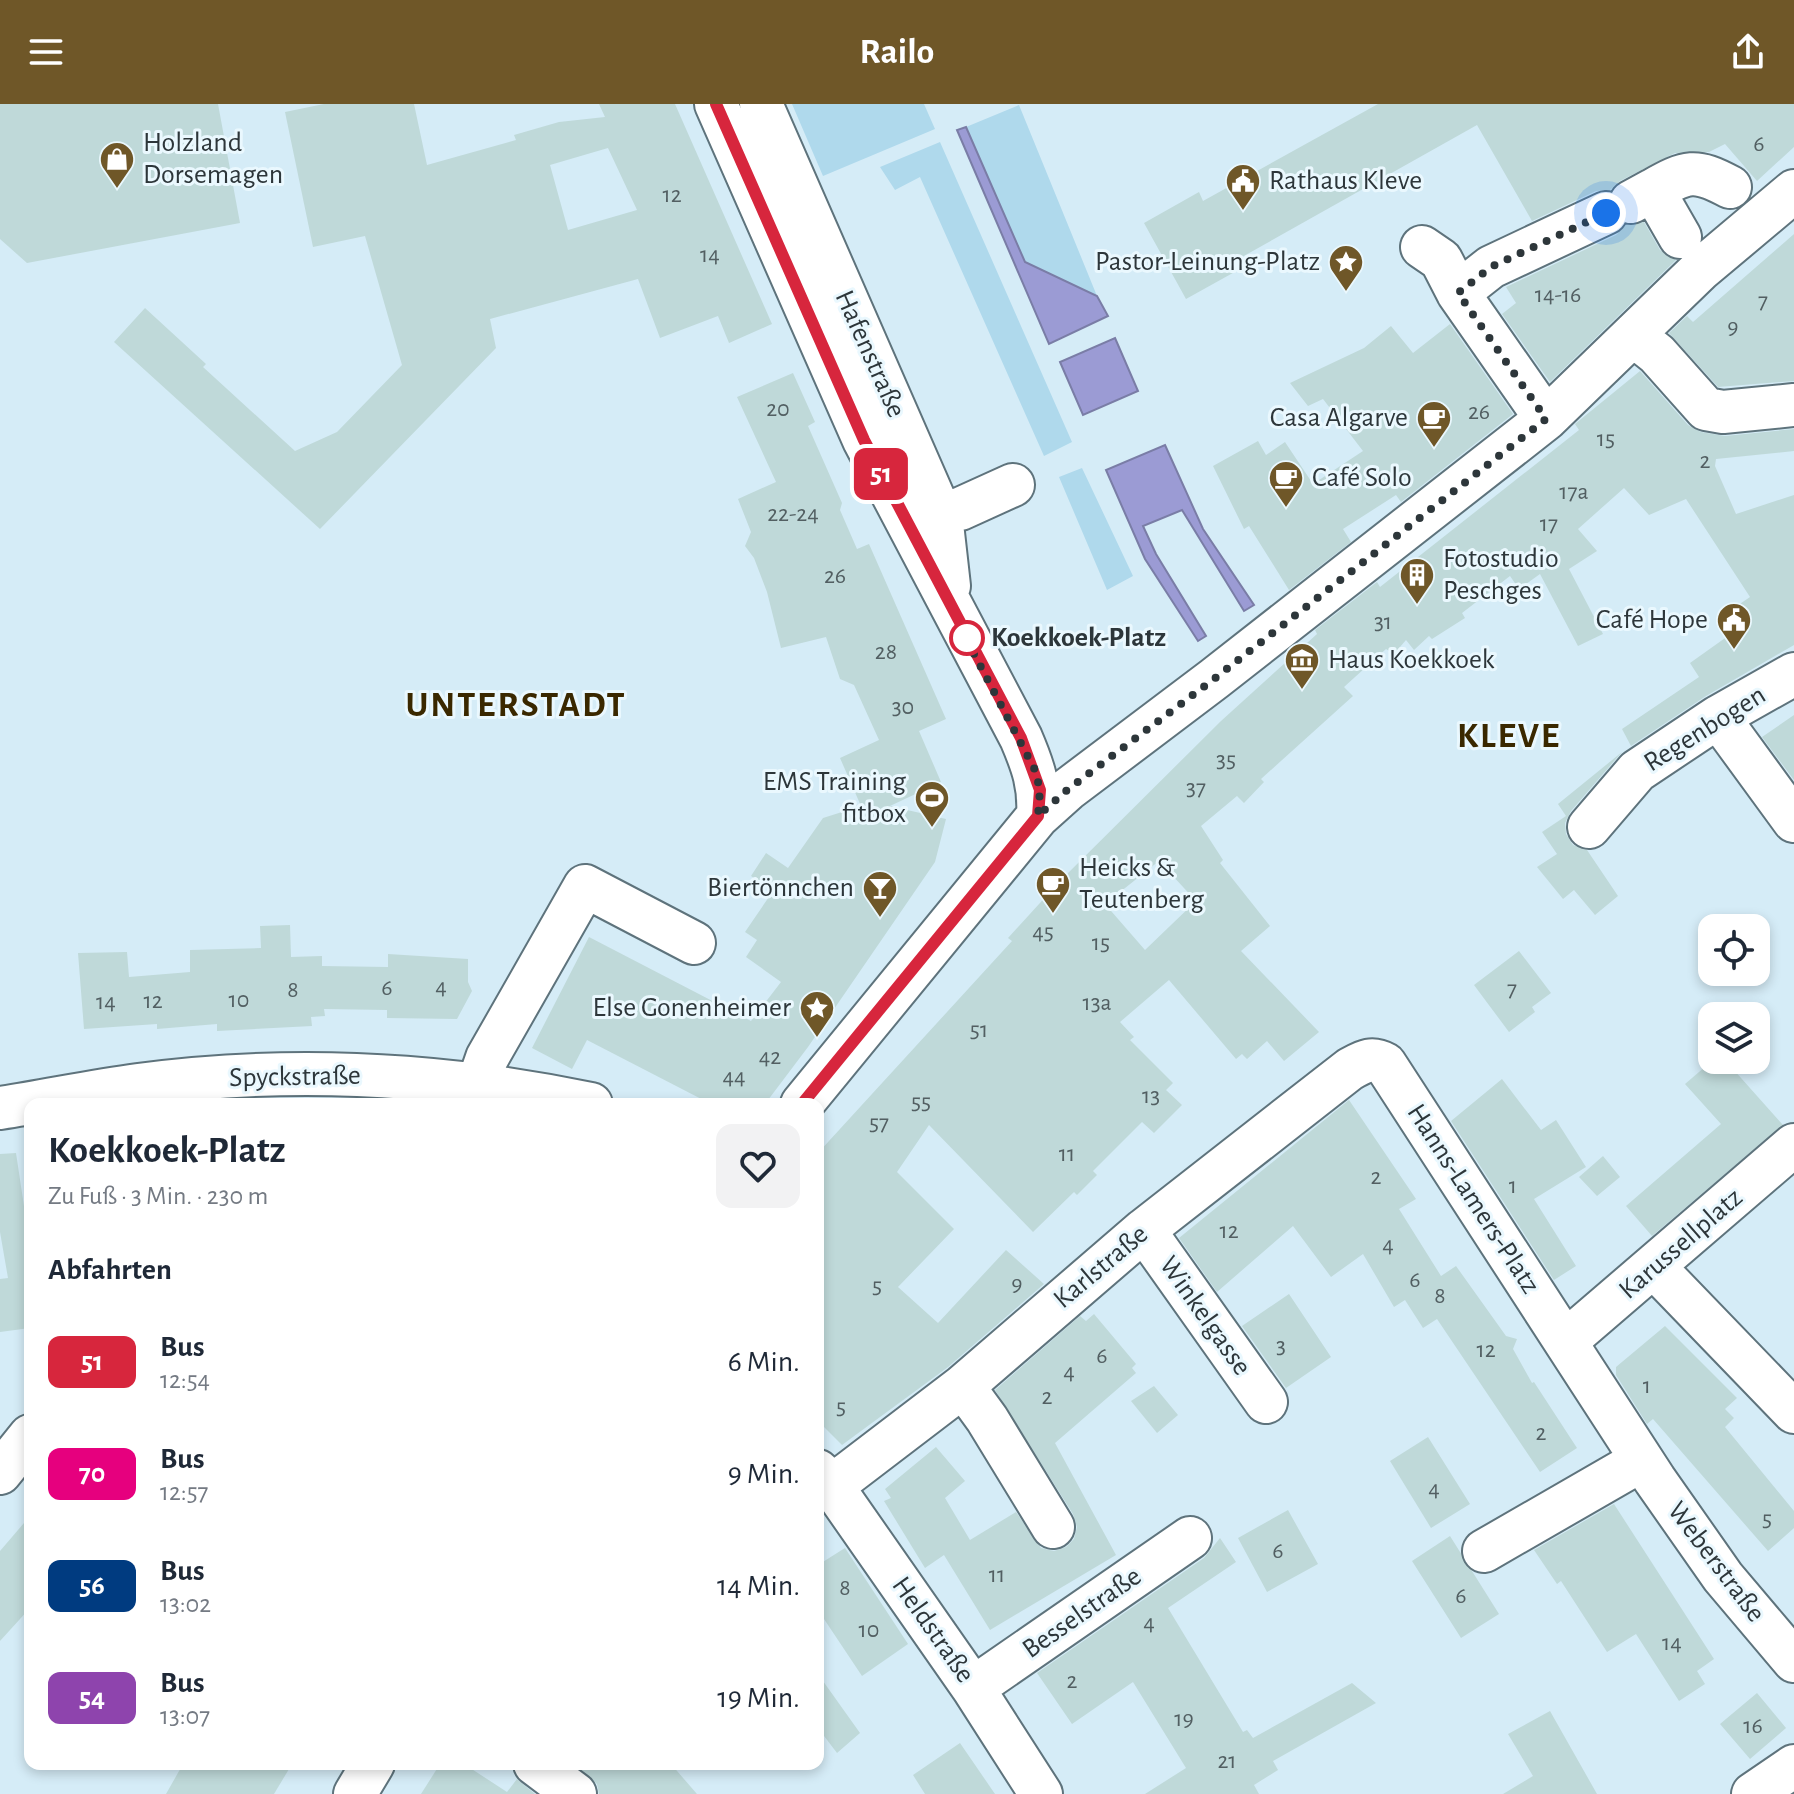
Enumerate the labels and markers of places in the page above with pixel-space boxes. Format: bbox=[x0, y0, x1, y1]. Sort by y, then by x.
place label: Holzland Dorsemagen bbox=[143, 129, 283, 189]
shop icon: Holzland Dorsemagen bbox=[98, 140, 136, 190]
public building icon: Rathaus Kleve bbox=[1224, 162, 1262, 212]
place label: Rathaus Kleve bbox=[1269, 167, 1422, 195]
place icon: Pastor-Leinung-Platz bbox=[1327, 243, 1365, 293]
place label: Pastor-Leinung-Platz bbox=[1095, 248, 1320, 276]
cafe icon: Casa Algarve bbox=[1415, 399, 1453, 449]
place label: Casa Algarve bbox=[1270, 404, 1408, 432]
cafe icon: Café Solo bbox=[1267, 459, 1305, 509]
place label: Café Solo bbox=[1312, 464, 1412, 492]
place label: Fotostudio Peschges bbox=[1443, 545, 1559, 605]
building icon: Fotostudio Peschges bbox=[1398, 556, 1436, 606]
public building icon: Café Hope bbox=[1715, 601, 1753, 651]
place label: Café Hope bbox=[1596, 606, 1708, 634]
marker: Koekkoek-Platz bbox=[950, 621, 984, 655]
place label: Koekkoek-Platz bbox=[991, 624, 1166, 652]
museum icon: Haus Koekkoek bbox=[1283, 641, 1321, 691]
place label: Haus Koekkoek bbox=[1328, 646, 1495, 674]
place label: EMS Training fitbox bbox=[763, 768, 906, 828]
sports icon: EMS Training fitbox bbox=[913, 779, 951, 829]
place label: Heicks & Teutenberg bbox=[1079, 854, 1204, 914]
cafe icon: Heicks & Teutenberg bbox=[1034, 865, 1072, 915]
bar icon: Biertönnchen bbox=[861, 869, 899, 919]
place label: Biertönnchen bbox=[707, 874, 854, 902]
place icon: Else Gonenheimer bbox=[798, 989, 836, 1039]
place label: Else Gonenheimer bbox=[593, 994, 791, 1022]

